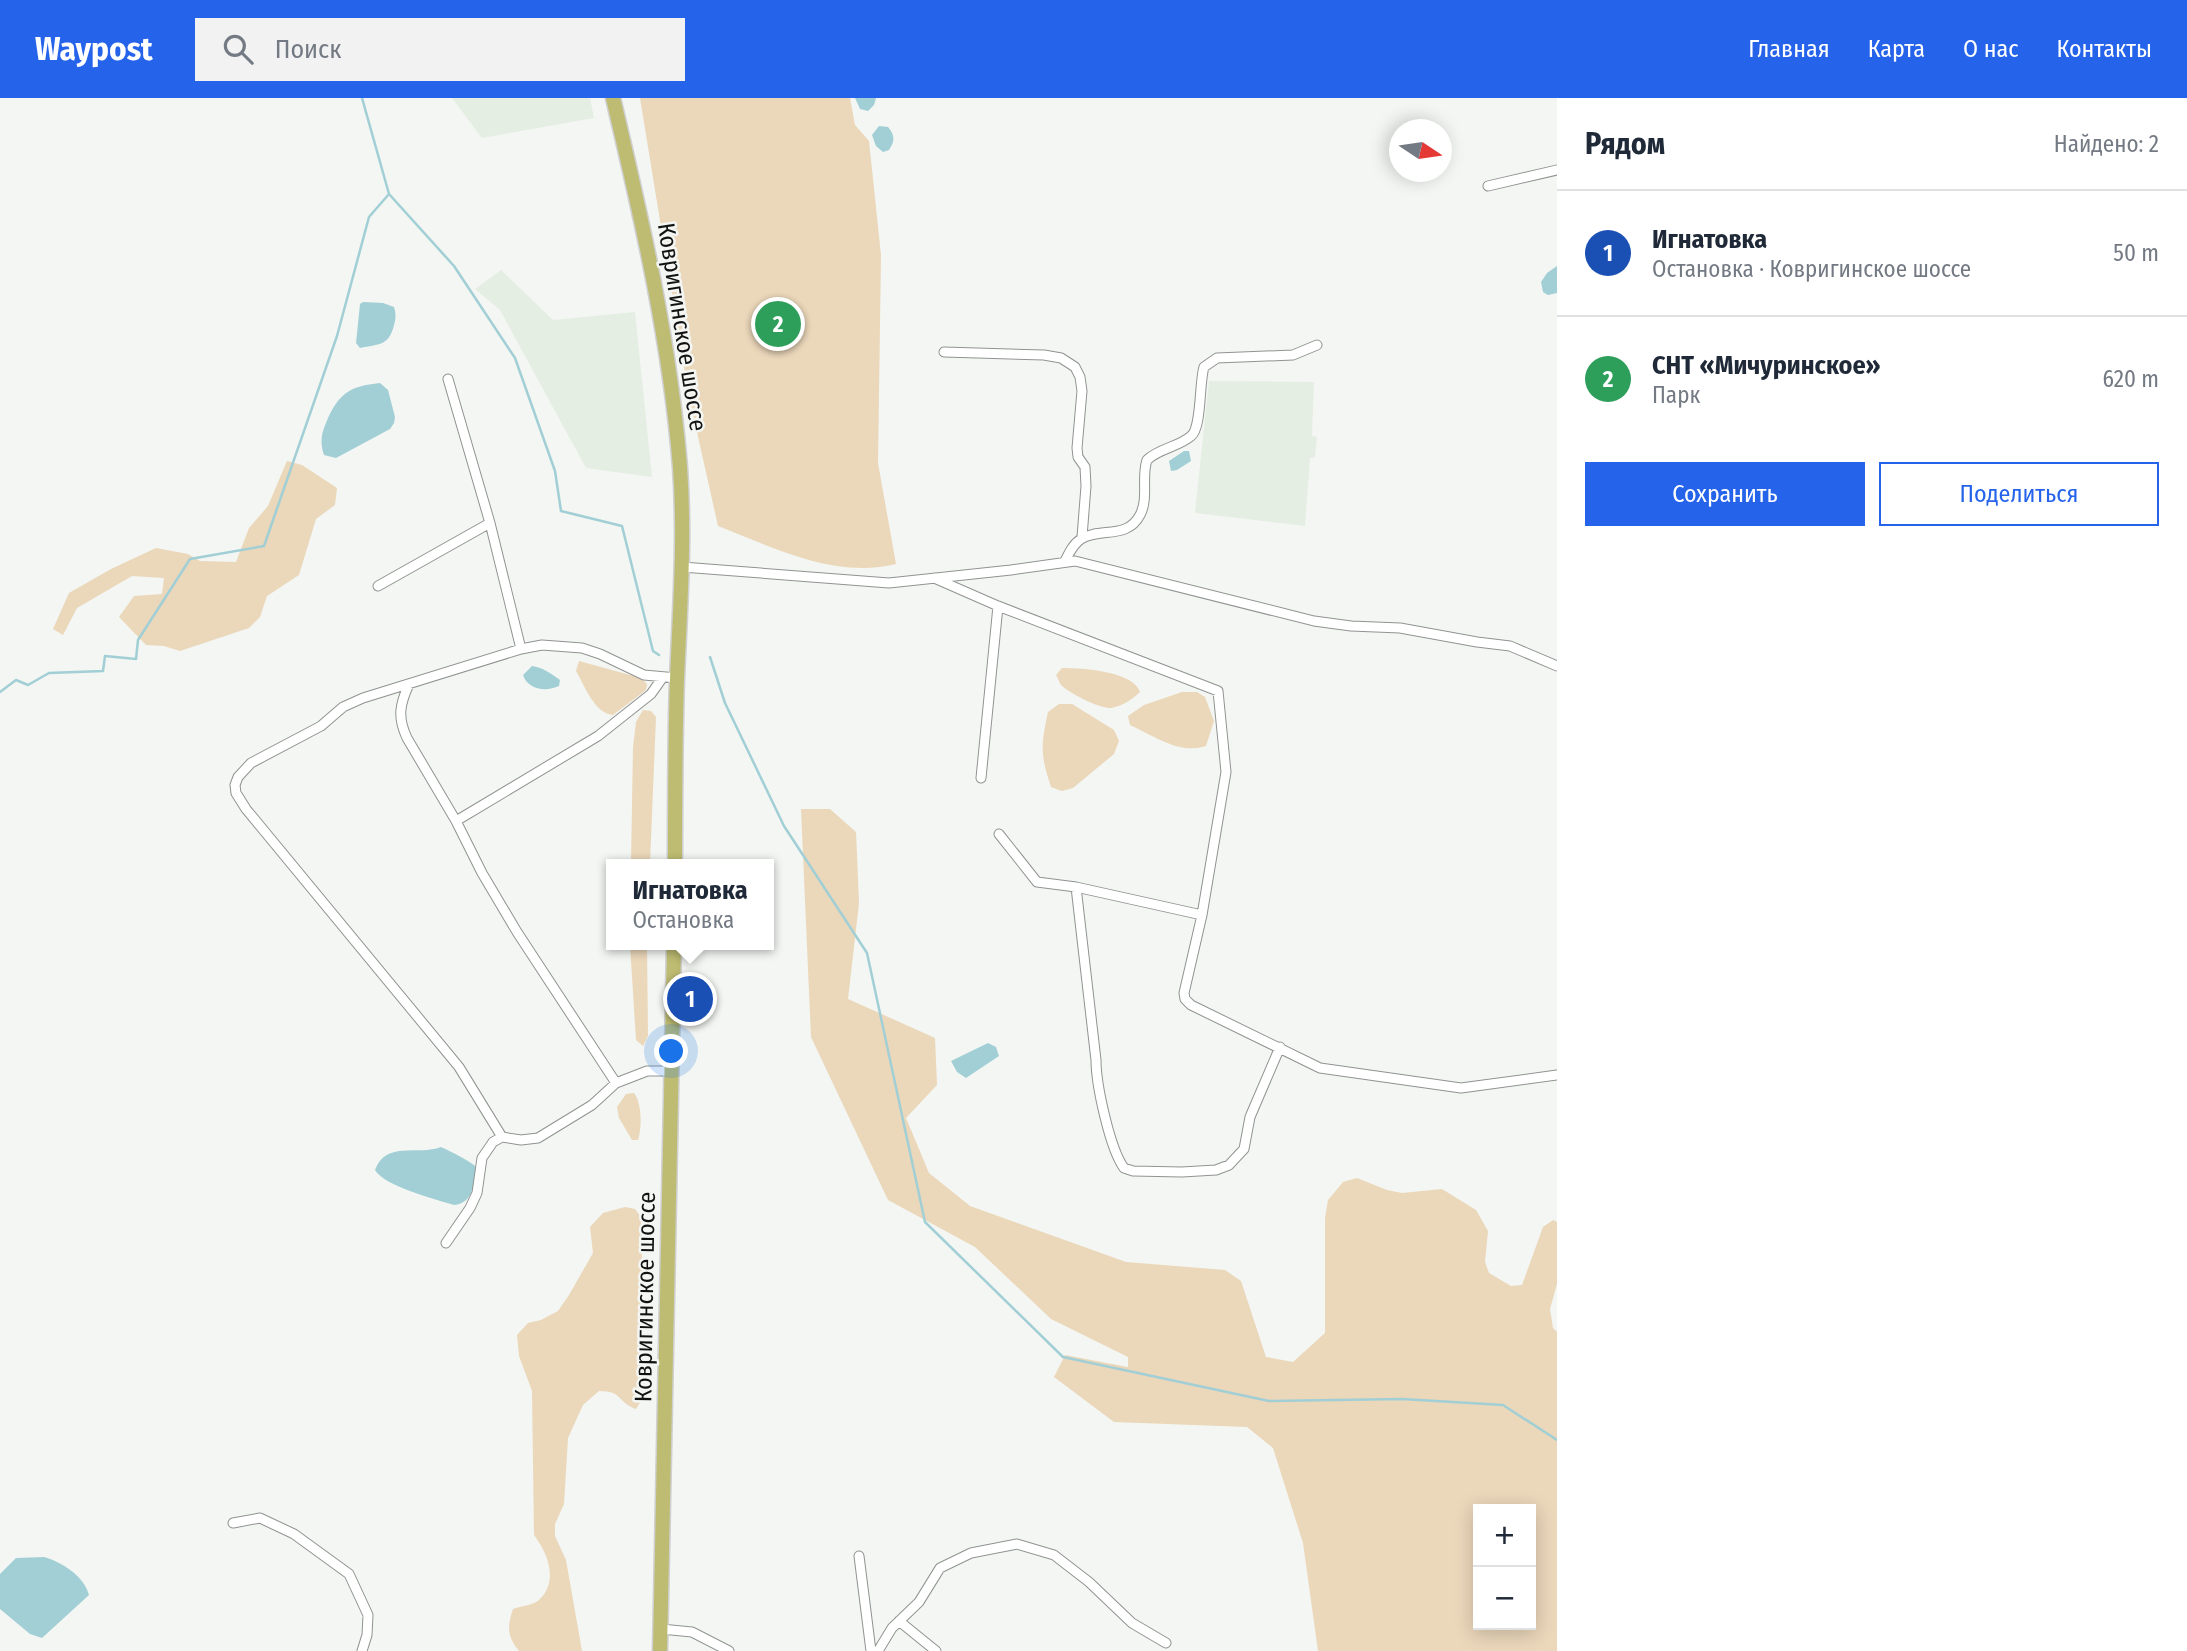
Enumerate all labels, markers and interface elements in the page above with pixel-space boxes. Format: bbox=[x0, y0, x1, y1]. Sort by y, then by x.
search box bbox=[195, 18, 685, 81]
text: Waypost bbox=[35, 29, 153, 69]
icon: search bbox=[219, 30, 257, 68]
text: Поиск bbox=[275, 34, 341, 65]
text: Главная bbox=[1748, 35, 1830, 63]
text: Карта bbox=[1868, 35, 1925, 63]
text: О нас bbox=[1963, 35, 2018, 63]
text: Контакты bbox=[2056, 35, 2152, 63]
north arrow bbox=[1389, 119, 1452, 182]
text: Рядом bbox=[1585, 126, 1665, 162]
text: Найдено: 2 bbox=[2054, 130, 2159, 158]
street label: Ковригинское шоссе bbox=[652, 221, 712, 433]
text: Игнатовка bbox=[1652, 224, 1767, 255]
text: 1 bbox=[1603, 239, 1613, 267]
text: 50 m bbox=[2113, 239, 2159, 267]
text: Остановка · Ковригинское шоссе bbox=[1652, 255, 1971, 283]
pin: 2 bbox=[755, 298, 801, 350]
text: СНТ «Мичуринское» bbox=[1652, 350, 1880, 381]
text: 2 bbox=[1603, 365, 1613, 393]
text: 620 m bbox=[2103, 365, 2159, 393]
text: Парк bbox=[1652, 381, 1700, 409]
button: Сохранить bbox=[1585, 462, 1865, 526]
button: Поделиться bbox=[1879, 462, 2159, 526]
popup bbox=[606, 859, 774, 950]
text: Игнатовка bbox=[632, 875, 748, 906]
text: Остановка bbox=[632, 906, 734, 934]
pin: 1 bbox=[667, 973, 713, 1025]
your location bbox=[654, 1034, 688, 1068]
street label: Ковригинское шоссе bbox=[629, 1192, 661, 1402]
map controls bbox=[1473, 1504, 1536, 1630]
button: + bbox=[1473, 1504, 1536, 1567]
button: − bbox=[1473, 1567, 1536, 1630]

